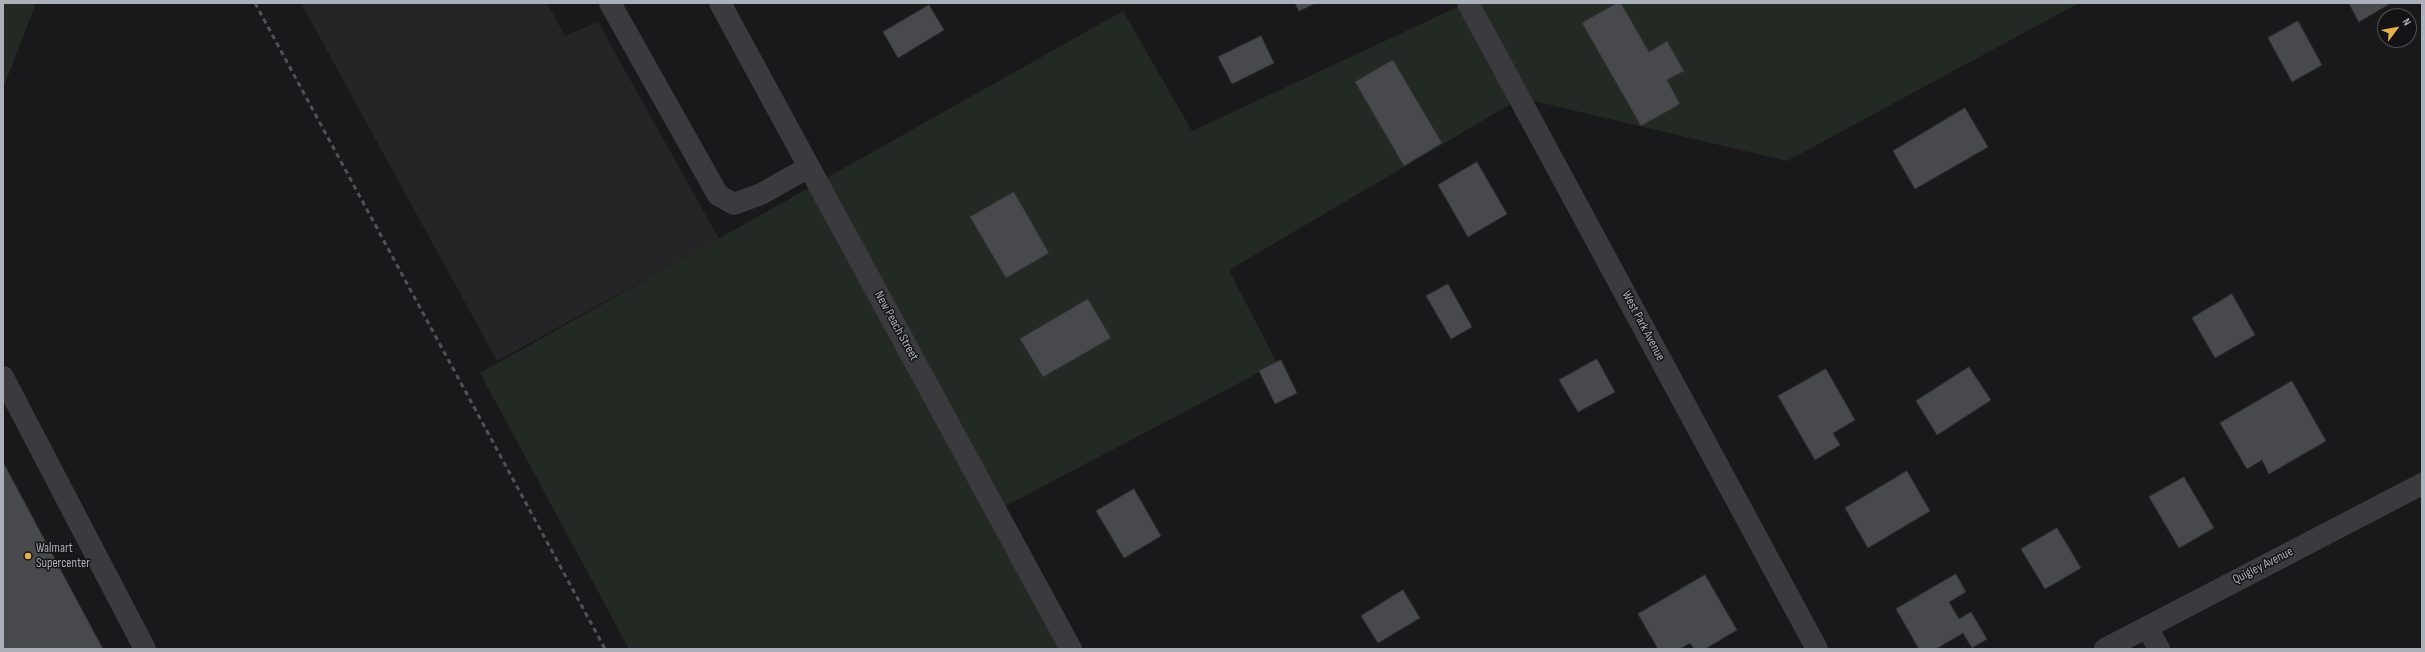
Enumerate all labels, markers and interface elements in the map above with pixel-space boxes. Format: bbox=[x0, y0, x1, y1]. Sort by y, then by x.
north arrow bbox=[2377, 8, 2417, 48]
text: N bbox=[2400, 16, 2414, 28]
street label: New Peach Street bbox=[870, 288, 922, 364]
street label: West Park Avenue bbox=[1618, 288, 1668, 364]
place label: Walmart Supercenter bbox=[36, 541, 90, 572]
street label: Quigley Avenue bbox=[2230, 544, 2296, 588]
marker: Walmart Supercenter bbox=[23, 551, 33, 561]

